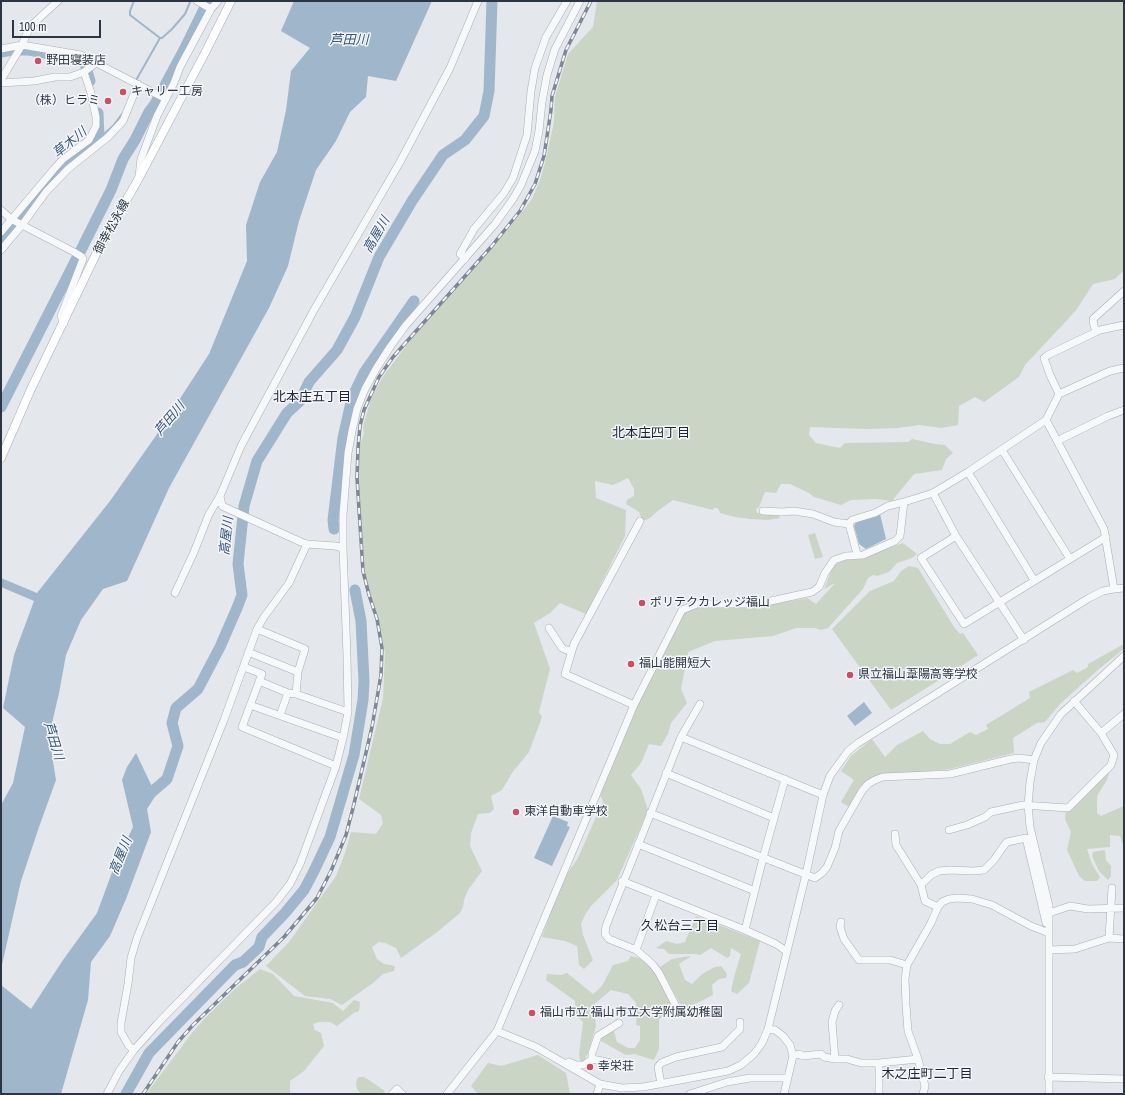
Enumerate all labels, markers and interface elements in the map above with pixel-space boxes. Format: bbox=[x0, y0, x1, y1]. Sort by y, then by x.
scale bar bbox=[14, 12, 103, 38]
text: 100 m bbox=[19, 19, 46, 35]
water label: 芦田川 bbox=[330, 33, 368, 49]
place label: 野田寝装店 bbox=[46, 54, 106, 68]
marker: 野田寝装店 bbox=[33, 56, 43, 66]
place label: キャリー工房 bbox=[131, 85, 203, 99]
marker: キャリー工房 bbox=[118, 87, 128, 97]
place label: （株）ヒラミ bbox=[28, 94, 100, 108]
marker: （株）ヒラミ bbox=[103, 96, 113, 106]
water label: 草木川 bbox=[50, 125, 90, 161]
street label: 御幸松永線 bbox=[91, 197, 133, 257]
water label: 高屋川 bbox=[360, 214, 394, 256]
district label: 北本庄五丁目 bbox=[273, 390, 351, 406]
water label: 芦田川 bbox=[151, 399, 189, 439]
district label: 北本庄四丁目 bbox=[612, 426, 690, 442]
water label: 高屋川 bbox=[217, 516, 237, 556]
place label: ポリテクカレッジ福山 bbox=[650, 596, 770, 610]
marker: ポリテクカレッジ福山 bbox=[637, 598, 647, 608]
place label: 福山能開短大 bbox=[639, 657, 711, 671]
marker: 福山能開短大 bbox=[626, 659, 636, 669]
place label: 県立福山葦陽高等学校 bbox=[858, 668, 978, 682]
marker: 県立福山葦陽高等学校 bbox=[845, 670, 855, 680]
water label: 芦田川 bbox=[40, 720, 66, 762]
place label: 東洋自動車学校 bbox=[524, 805, 608, 819]
marker: 東洋自動車学校 bbox=[511, 807, 521, 817]
water label: 高屋川 bbox=[106, 835, 136, 877]
district label: 久松台三丁目 bbox=[641, 919, 719, 935]
place label: 福山市立 福山市立大学附属幼稚園 bbox=[540, 1006, 723, 1020]
marker: 福山市立 福山市立大学附属幼稚園 bbox=[527, 1008, 537, 1018]
place label: 幸栄荘 bbox=[598, 1060, 634, 1074]
marker: 幸栄荘 bbox=[585, 1062, 595, 1072]
district label: 木之庄町二丁目 bbox=[882, 1067, 972, 1083]

